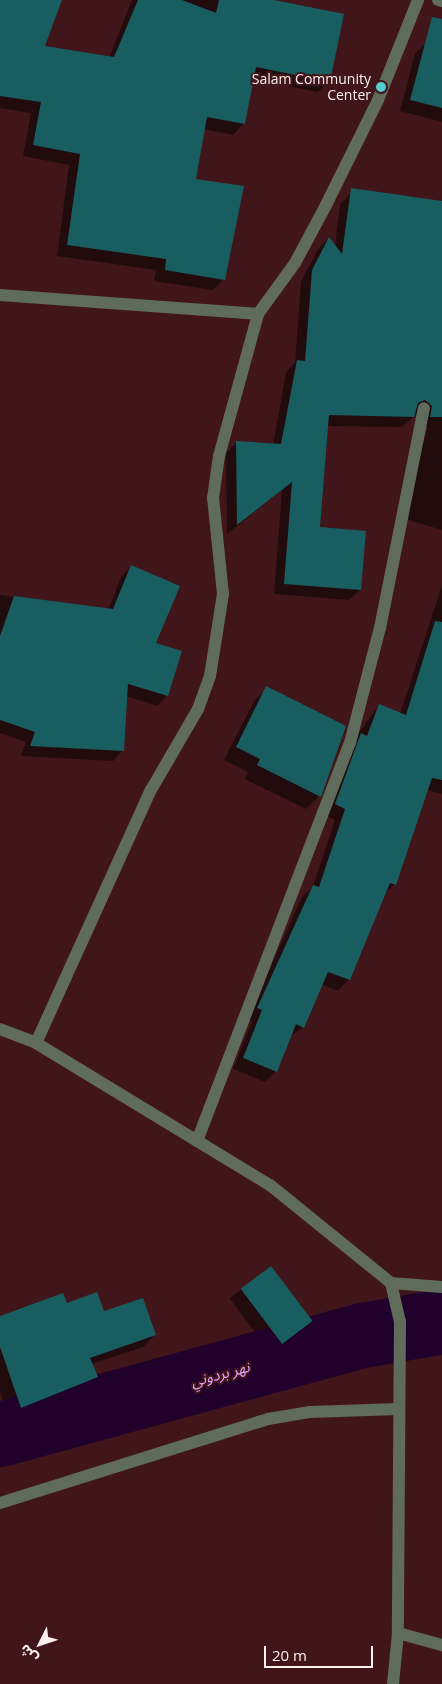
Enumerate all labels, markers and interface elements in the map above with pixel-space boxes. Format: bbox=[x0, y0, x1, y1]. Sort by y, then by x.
place label: Salam Community Center bbox=[252, 71, 371, 104]
marker: Salam Community Center bbox=[375, 81, 387, 93]
water label: نهر بردوني bbox=[189, 1358, 251, 1390]
north arrow bbox=[15, 1619, 65, 1669]
scale bar bbox=[267, 1636, 376, 1668]
text: ش bbox=[15, 1641, 42, 1668]
text: 20 m bbox=[272, 1645, 307, 1665]

